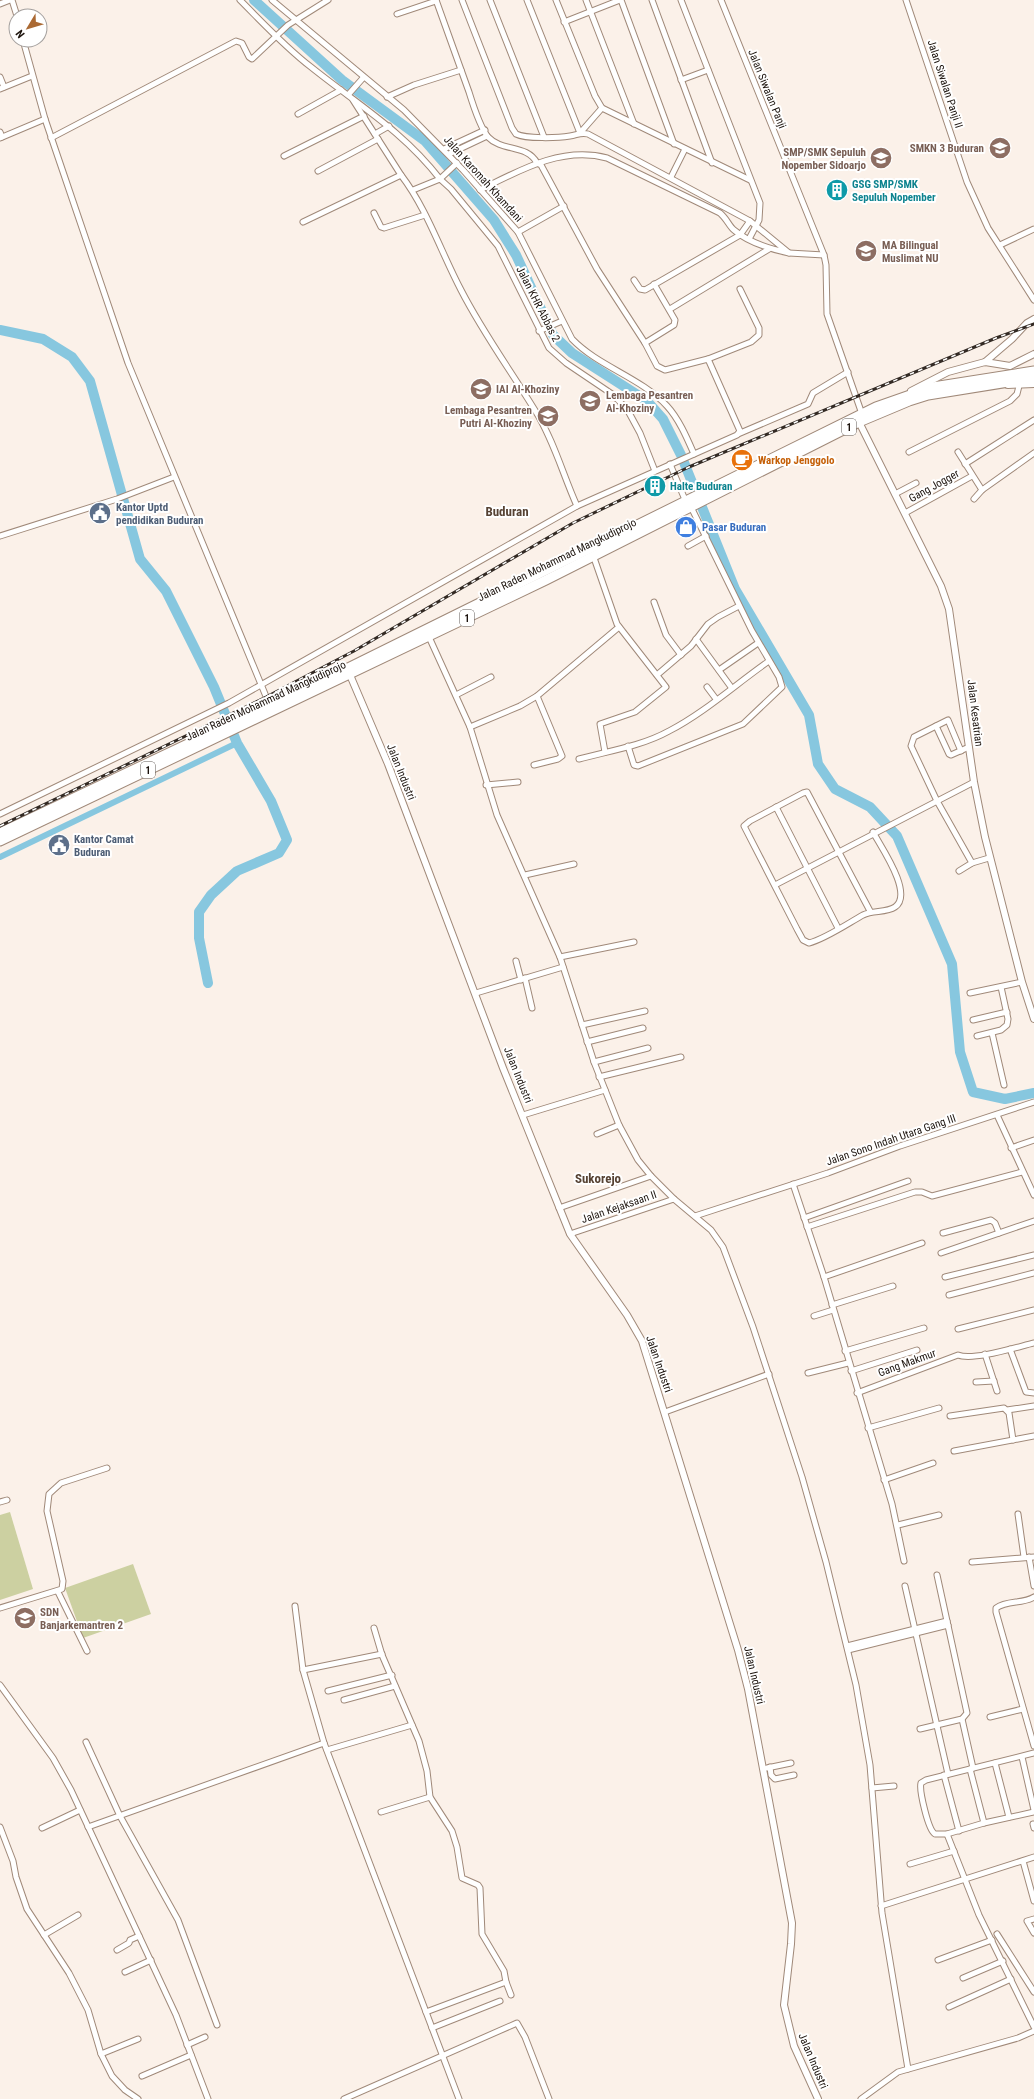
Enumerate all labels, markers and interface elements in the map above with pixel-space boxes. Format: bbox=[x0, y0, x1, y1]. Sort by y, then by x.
north arrow bbox=[8, 8, 48, 48]
text: N bbox=[13, 27, 28, 41]
street label: Jalan Siwalan Panji II bbox=[925, 38, 965, 130]
street label: Jalan Siwalan Panji bbox=[745, 48, 789, 130]
street label: Jalan Karomah Khamdani bbox=[441, 133, 525, 225]
school or university icon: SMKN 3 Buduran bbox=[987, 135, 1013, 161]
place label: SMKN 3 Buduran bbox=[910, 142, 984, 155]
school or university icon: SMP/SMK Sepuluh Nopember Sidoarjo bbox=[868, 145, 894, 171]
place label: SMP/SMK Sepuluh Nopember Sidoarjo bbox=[781, 146, 867, 172]
building icon: GSG SMP/SMK Sepuluh Nopember bbox=[824, 177, 850, 203]
place label: GSG SMP/SMK Sepuluh Nopember bbox=[852, 178, 936, 204]
school or university icon: MA Bilingual Muslimat NU bbox=[853, 238, 879, 264]
place label: MA Bilingual Muslimat NU bbox=[882, 239, 939, 265]
street label: Jalan KHR Abbas 2 bbox=[513, 264, 563, 344]
school or university icon: IAI Al-Khoziny bbox=[468, 376, 494, 402]
place label: IAI Al-Khoziny bbox=[496, 383, 559, 396]
school or university icon: Lembaga Pesantren Al-Khoziny bbox=[577, 388, 603, 414]
place label: Lembaga Pesantren Al-Khoziny bbox=[606, 389, 693, 415]
school or university icon: Lembaga Pesantren Putri Al-Khoziny bbox=[535, 403, 561, 429]
place label: Lembaga Pesantren Putri Al-Khoziny bbox=[445, 404, 532, 430]
road number: 1 bbox=[842, 419, 856, 435]
cafe icon: Warkop Jenggolo bbox=[729, 447, 755, 473]
place label: Warkop Jenggolo bbox=[758, 454, 835, 467]
street label: Gang Jogger bbox=[907, 467, 962, 505]
building icon: Halte Buduran bbox=[642, 473, 668, 499]
place label: Halte Buduran bbox=[670, 480, 732, 493]
public building icon: Kantor Uptd pendidikan Buduran bbox=[87, 500, 113, 526]
place label: Kantor Uptd pendidikan Buduran bbox=[116, 501, 203, 527]
district label: Buduran bbox=[485, 504, 529, 519]
shop icon: Pasar Buduran bbox=[673, 514, 699, 540]
street label: Jalan Raden Mohammad Mangkudiprojo bbox=[476, 516, 639, 604]
place label: Pasar Buduran bbox=[702, 521, 766, 534]
road number: 1 bbox=[460, 610, 474, 626]
street label: Jalan Raden Mohammad Mangkudiprojo bbox=[184, 658, 348, 744]
street label: Jalan Kesatrian bbox=[964, 679, 986, 747]
street label: Jalan Industri bbox=[384, 742, 418, 802]
road number: 1 bbox=[141, 762, 155, 778]
public building icon: Kantor Camat Buduran bbox=[46, 832, 72, 858]
place label: Kantor Camat Buduran bbox=[74, 833, 134, 859]
street label: Jalan Industri bbox=[501, 1045, 535, 1105]
street label: Jalan Sono Indah Utara Gang III bbox=[824, 1112, 958, 1168]
district label: Sukorejo bbox=[575, 1171, 622, 1186]
street label: Jalan Kejaksaan II bbox=[580, 1188, 658, 1226]
street label: Jalan Industri bbox=[643, 1334, 675, 1394]
street label: Gang Makmur bbox=[876, 1346, 938, 1379]
school or university icon: SDN Banjarkemantren 2 bbox=[12, 1605, 38, 1631]
place label: SDN Banjarkemantren 2 bbox=[40, 1606, 124, 1632]
street label: Jalan Industri bbox=[741, 1645, 767, 1705]
street label: Jalan Industri bbox=[795, 2031, 831, 2091]

